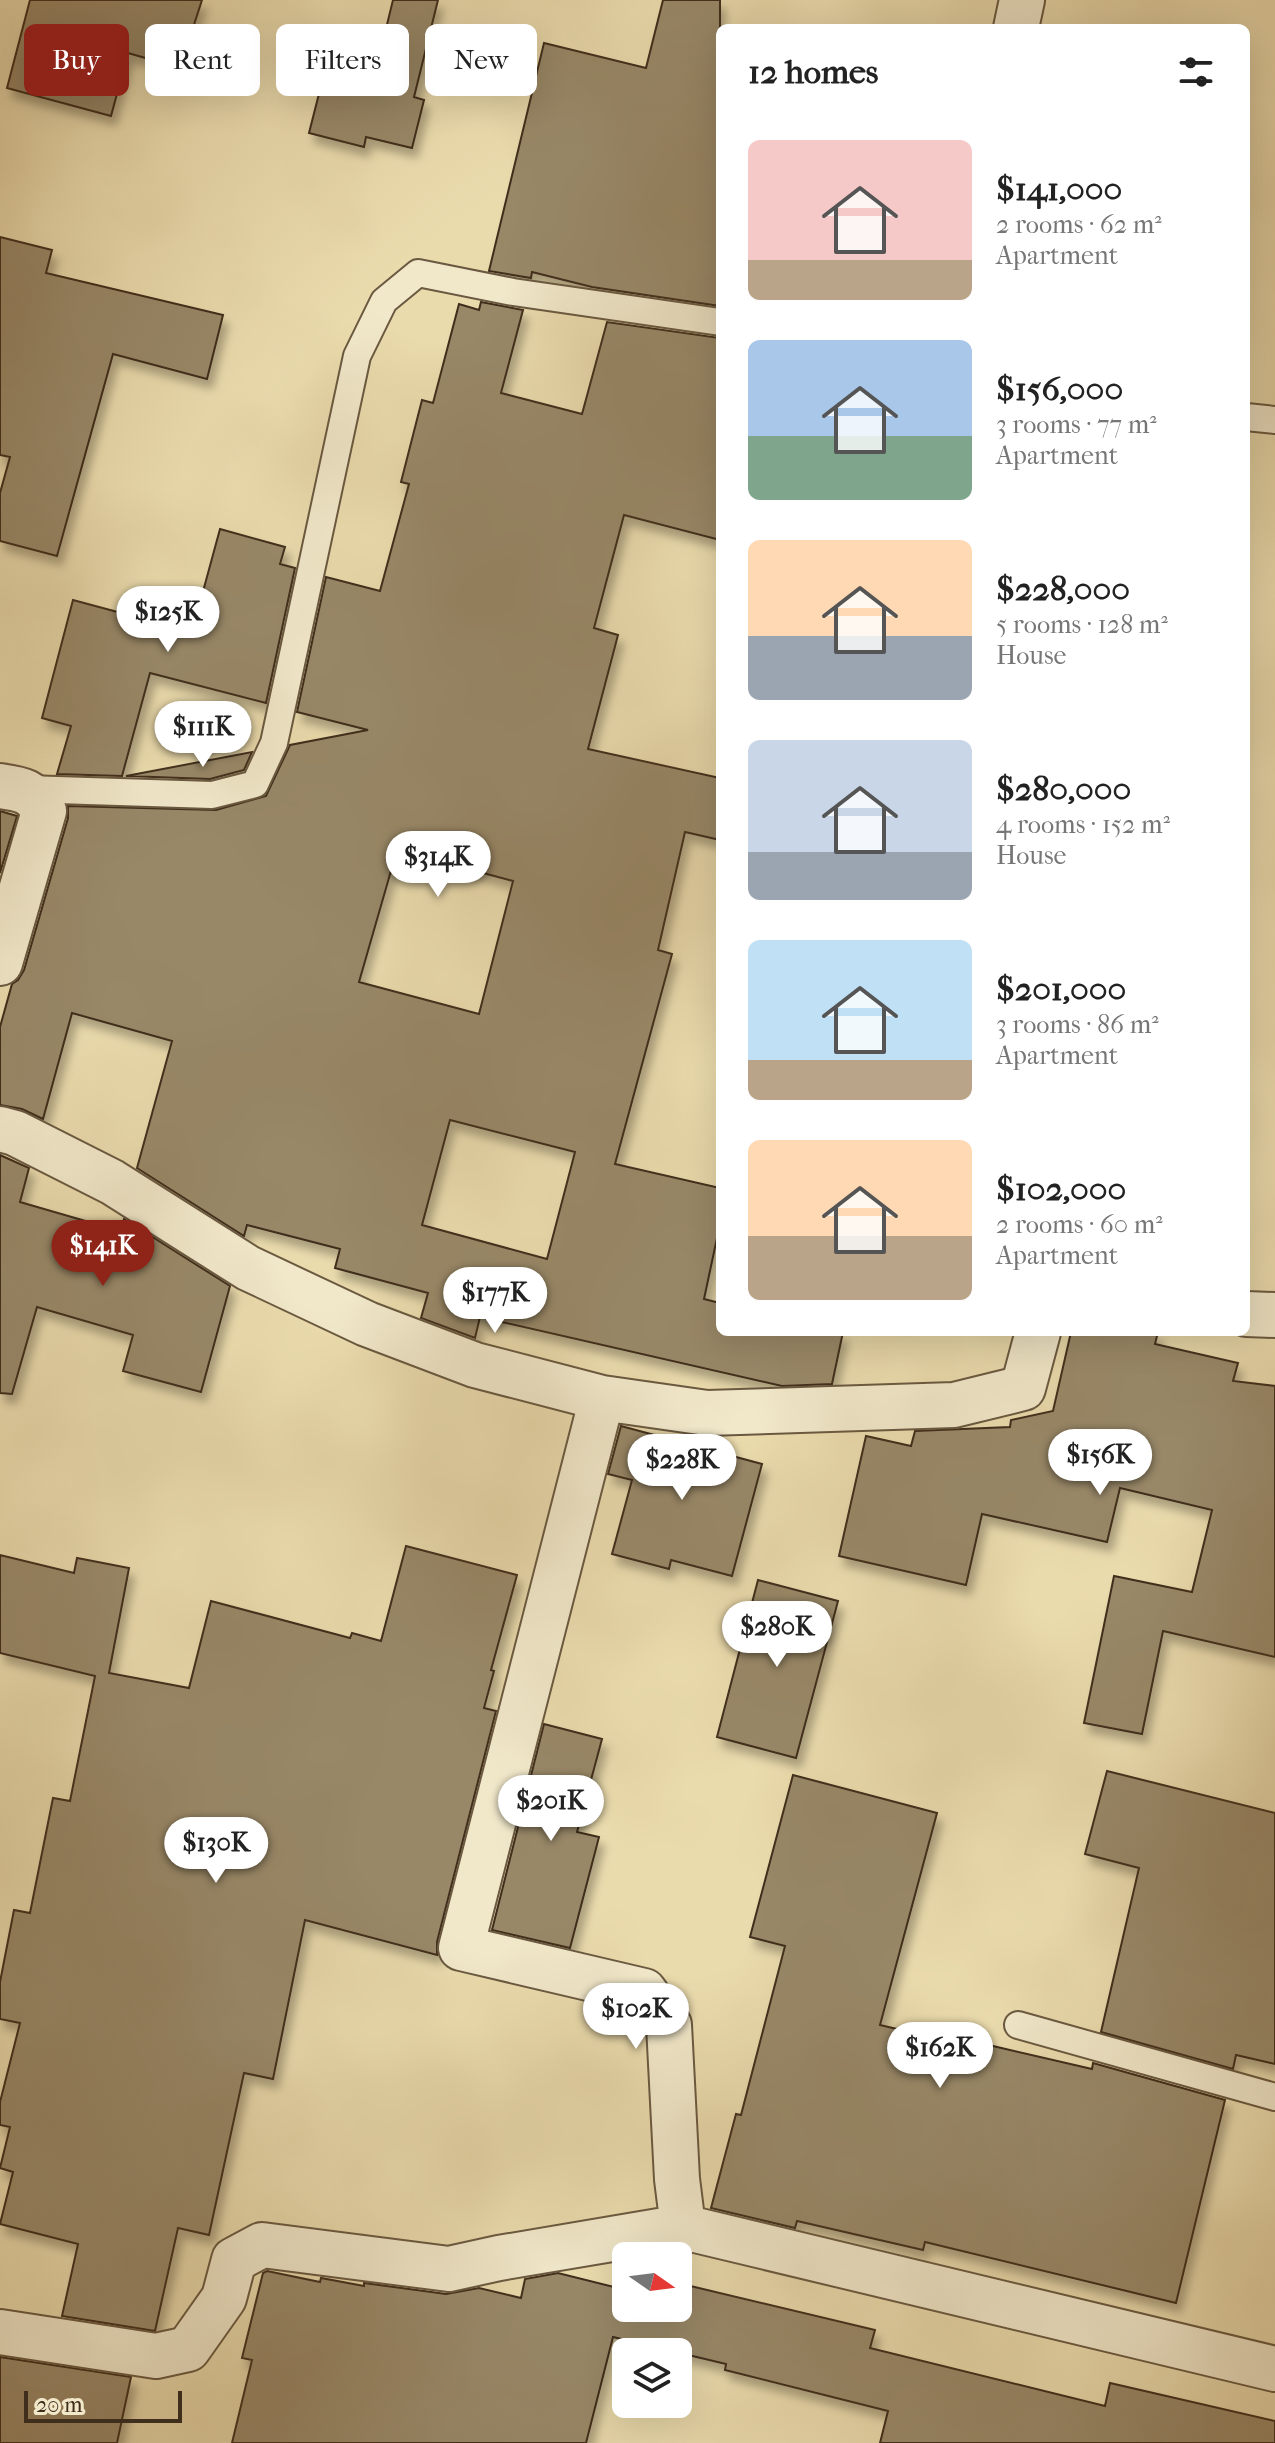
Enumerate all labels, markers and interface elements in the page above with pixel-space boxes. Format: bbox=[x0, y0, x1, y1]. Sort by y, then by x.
chip: Buy bbox=[24, 24, 129, 96]
chip: Rent bbox=[145, 24, 260, 96]
chip: Filters bbox=[276, 24, 409, 96]
chip: New bbox=[425, 24, 537, 96]
icon: filters bbox=[1174, 50, 1218, 94]
text: 12 homes bbox=[748, 52, 878, 92]
text: $141,000 bbox=[996, 169, 1122, 209]
icon: home bbox=[812, 172, 908, 268]
text: 2 rooms · 62 m² bbox=[996, 209, 1162, 240]
text: Apartment bbox=[996, 240, 1118, 271]
text: $156,000 bbox=[996, 369, 1123, 409]
icon: home bbox=[812, 372, 908, 468]
text: 3 rooms · 77 m² bbox=[996, 409, 1157, 440]
text: Apartment bbox=[996, 440, 1118, 471]
text: $228,000 bbox=[996, 569, 1130, 609]
icon: home bbox=[812, 572, 908, 668]
pin: $125K bbox=[112, 586, 224, 654]
text: $125K bbox=[134, 596, 202, 627]
text: 5 rooms · 128 m² bbox=[996, 609, 1168, 640]
text: House bbox=[996, 640, 1066, 671]
pin: $111K bbox=[147, 701, 259, 769]
text: $111K bbox=[172, 711, 234, 742]
text: $280,000 bbox=[996, 769, 1131, 809]
icon: home bbox=[812, 772, 908, 868]
text: 4 rooms · 152 m² bbox=[996, 809, 1170, 840]
pin: $314K bbox=[382, 831, 494, 899]
text: House bbox=[996, 840, 1066, 871]
text: $314K bbox=[404, 841, 472, 872]
text: $201,000 bbox=[996, 969, 1126, 1009]
icon: home bbox=[812, 972, 908, 1068]
text: 3 rooms · 86 m² bbox=[996, 1009, 1159, 1040]
text: Apartment bbox=[996, 1040, 1118, 1071]
text: $102,000 bbox=[996, 1169, 1126, 1209]
icon: home bbox=[812, 1172, 908, 1268]
text: 2 rooms · 60 m² bbox=[996, 1209, 1163, 1240]
pin: $141K bbox=[47, 1220, 159, 1288]
text: $141K bbox=[69, 1230, 137, 1261]
text: Apartment bbox=[996, 1240, 1118, 1271]
pin: $177K bbox=[439, 1267, 551, 1335]
text: $177K bbox=[461, 1277, 529, 1308]
pin: $156K bbox=[1044, 1429, 1156, 1497]
pin: $228K bbox=[626, 1434, 738, 1502]
text: $156K bbox=[1066, 1439, 1134, 1470]
text: $228K bbox=[645, 1444, 719, 1475]
pin: $280K bbox=[721, 1601, 833, 1669]
text: $280K bbox=[740, 1611, 814, 1642]
pin: $201K bbox=[495, 1775, 607, 1843]
text: $201K bbox=[516, 1785, 586, 1816]
pin: $130K bbox=[160, 1817, 272, 1885]
text: $130K bbox=[182, 1827, 250, 1858]
pin: $102K bbox=[580, 1983, 692, 2051]
text: $102K bbox=[601, 1993, 671, 2024]
pin: $162K bbox=[884, 2022, 996, 2090]
text: $162K bbox=[905, 2032, 975, 2063]
north arrow bbox=[612, 2242, 692, 2322]
map controls bbox=[612, 2242, 692, 2418]
button: layers bbox=[612, 2338, 692, 2418]
scale bar bbox=[24, 2387, 182, 2423]
text: 20 m bbox=[36, 2392, 82, 2418]

